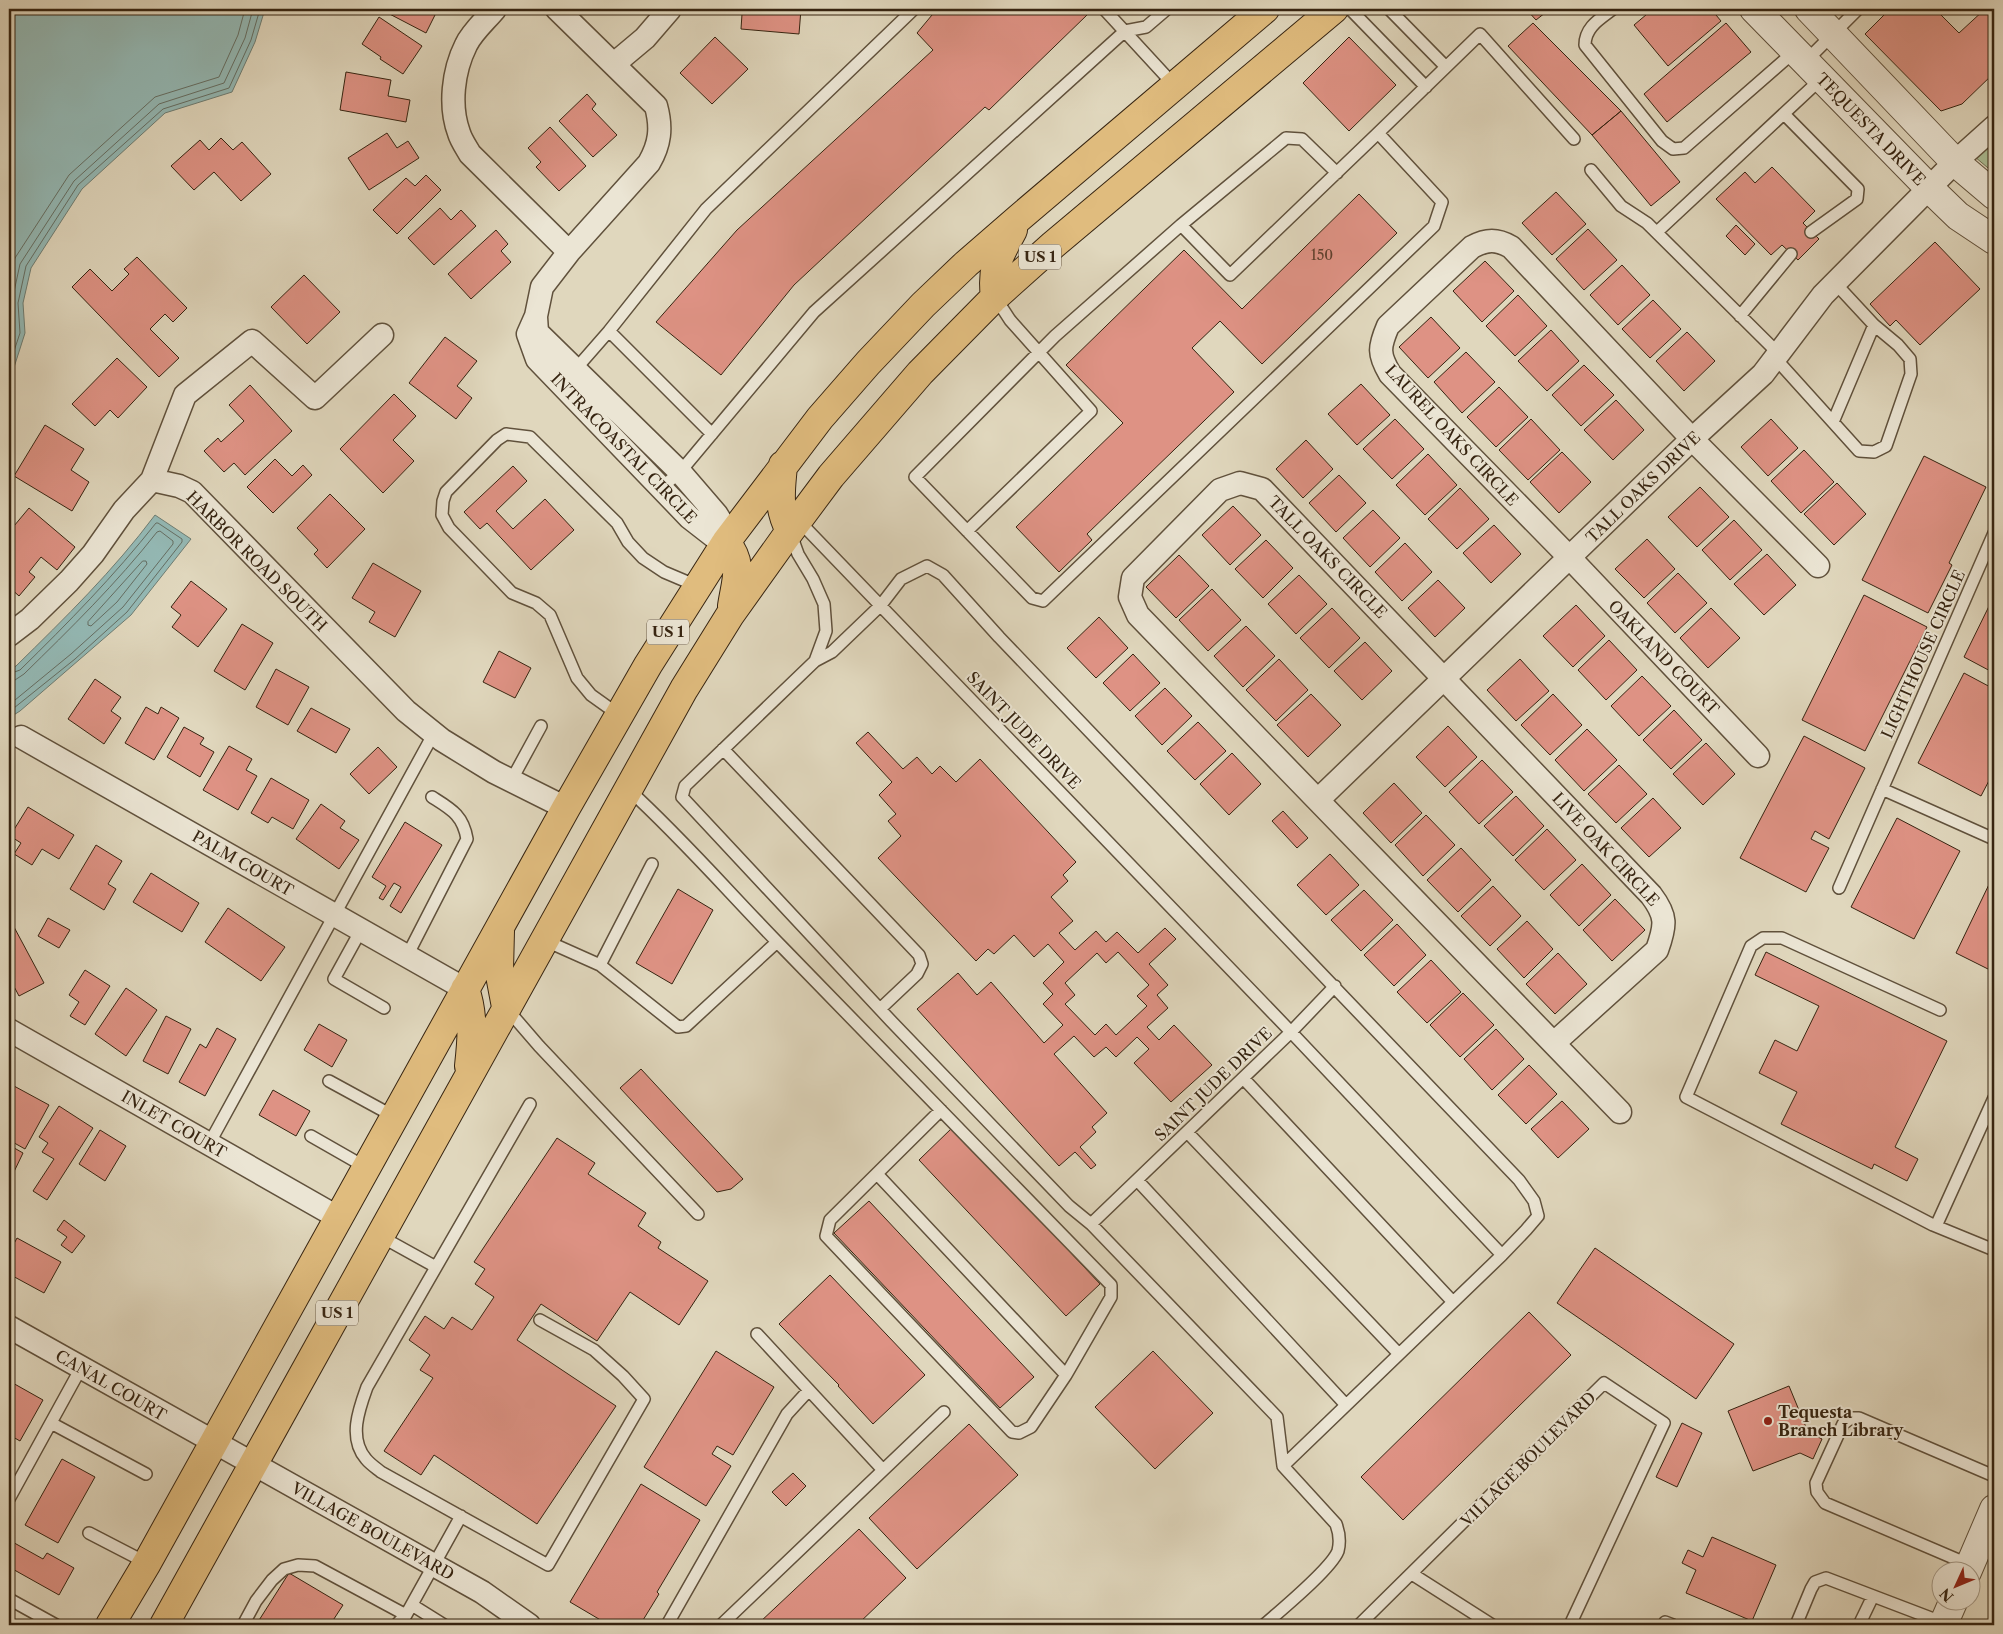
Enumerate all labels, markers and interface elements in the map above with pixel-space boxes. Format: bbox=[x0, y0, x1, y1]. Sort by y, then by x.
street label: TEQUESTA DRIVE bbox=[1812, 69, 1930, 189]
road number: US 1 bbox=[1019, 244, 1061, 270]
house number: 150 bbox=[1311, 246, 1333, 264]
street label: LAUREL OAKS CIRCLE bbox=[1381, 360, 1523, 510]
street label: INTRACOASTAL CIRCLE bbox=[547, 369, 701, 527]
street label: TALL OAKS DRIVE bbox=[1582, 427, 1704, 547]
street label: HARBOR ROAD SOUTH bbox=[182, 486, 332, 636]
street label: TALL OAKS CIRCLE bbox=[1264, 492, 1392, 622]
street label: LIGHTHOUSE CIRCLE bbox=[1877, 567, 1969, 741]
street label: OAKLAND COURT bbox=[1604, 596, 1724, 718]
road number: US 1 bbox=[647, 620, 689, 644]
street label: SAINT JUDE DRIVE bbox=[963, 667, 1085, 793]
street label: LIVE OAK CIRCLE bbox=[1548, 788, 1664, 910]
street label: PALM COURT bbox=[189, 826, 297, 900]
street label: SAINT JUDE DRIVE bbox=[1150, 1023, 1276, 1145]
street label: INLET COURT bbox=[118, 1086, 230, 1162]
road number: US 1 bbox=[316, 1300, 358, 1326]
street label: CANAL COURT bbox=[52, 1345, 170, 1425]
street label: VILLAGE BOULEVARD bbox=[1455, 1387, 1600, 1532]
place label: Tequesta Branch Library bbox=[1778, 1402, 1905, 1440]
marker: Tequesta Branch Library bbox=[1762, 1415, 1774, 1427]
street label: VILLAGE BOULEVARD bbox=[287, 1477, 458, 1584]
north arrow bbox=[1930, 1562, 1980, 1612]
text: N bbox=[1936, 1584, 1957, 1606]

